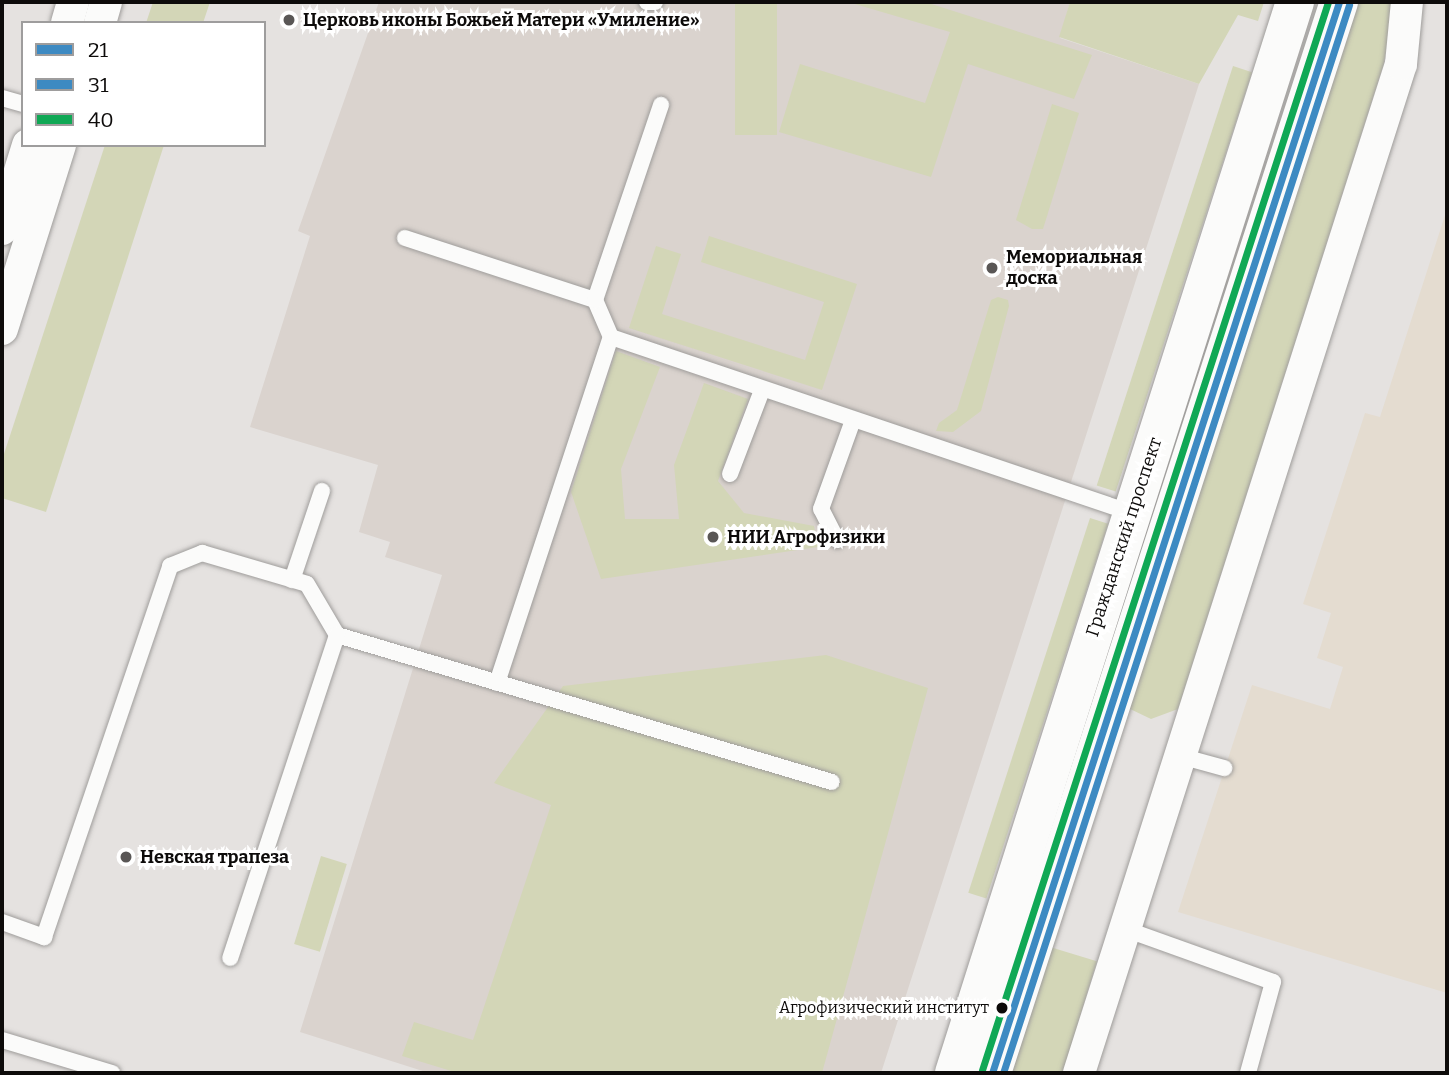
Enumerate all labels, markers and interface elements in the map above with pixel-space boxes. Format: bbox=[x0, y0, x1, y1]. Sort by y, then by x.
place label: Церковь иконы Божьей Матери «Умиление» bbox=[303, 9, 700, 31]
marker: Церковь иконы Божьей Матери «Умиление» bbox=[281, 12, 297, 28]
legend bbox=[21, 21, 266, 147]
text: 21 bbox=[88, 37, 108, 63]
text: 31 bbox=[88, 72, 109, 98]
text: 40 bbox=[88, 107, 114, 133]
place label: Мемориальная доска bbox=[1006, 247, 1142, 290]
marker: Мемориальная доска bbox=[984, 260, 1000, 276]
street label: Гражданский проспект bbox=[1082, 435, 1166, 639]
place label: НИИ Агрофизики bbox=[727, 526, 885, 548]
marker: НИИ Агрофизики bbox=[705, 529, 721, 545]
place label: Невская трапеза bbox=[140, 846, 289, 868]
marker: Невская трапеза bbox=[118, 849, 134, 865]
place label: Агрофизический институт bbox=[779, 998, 989, 1018]
marker: Агрофизический институт bbox=[995, 1001, 1009, 1015]

